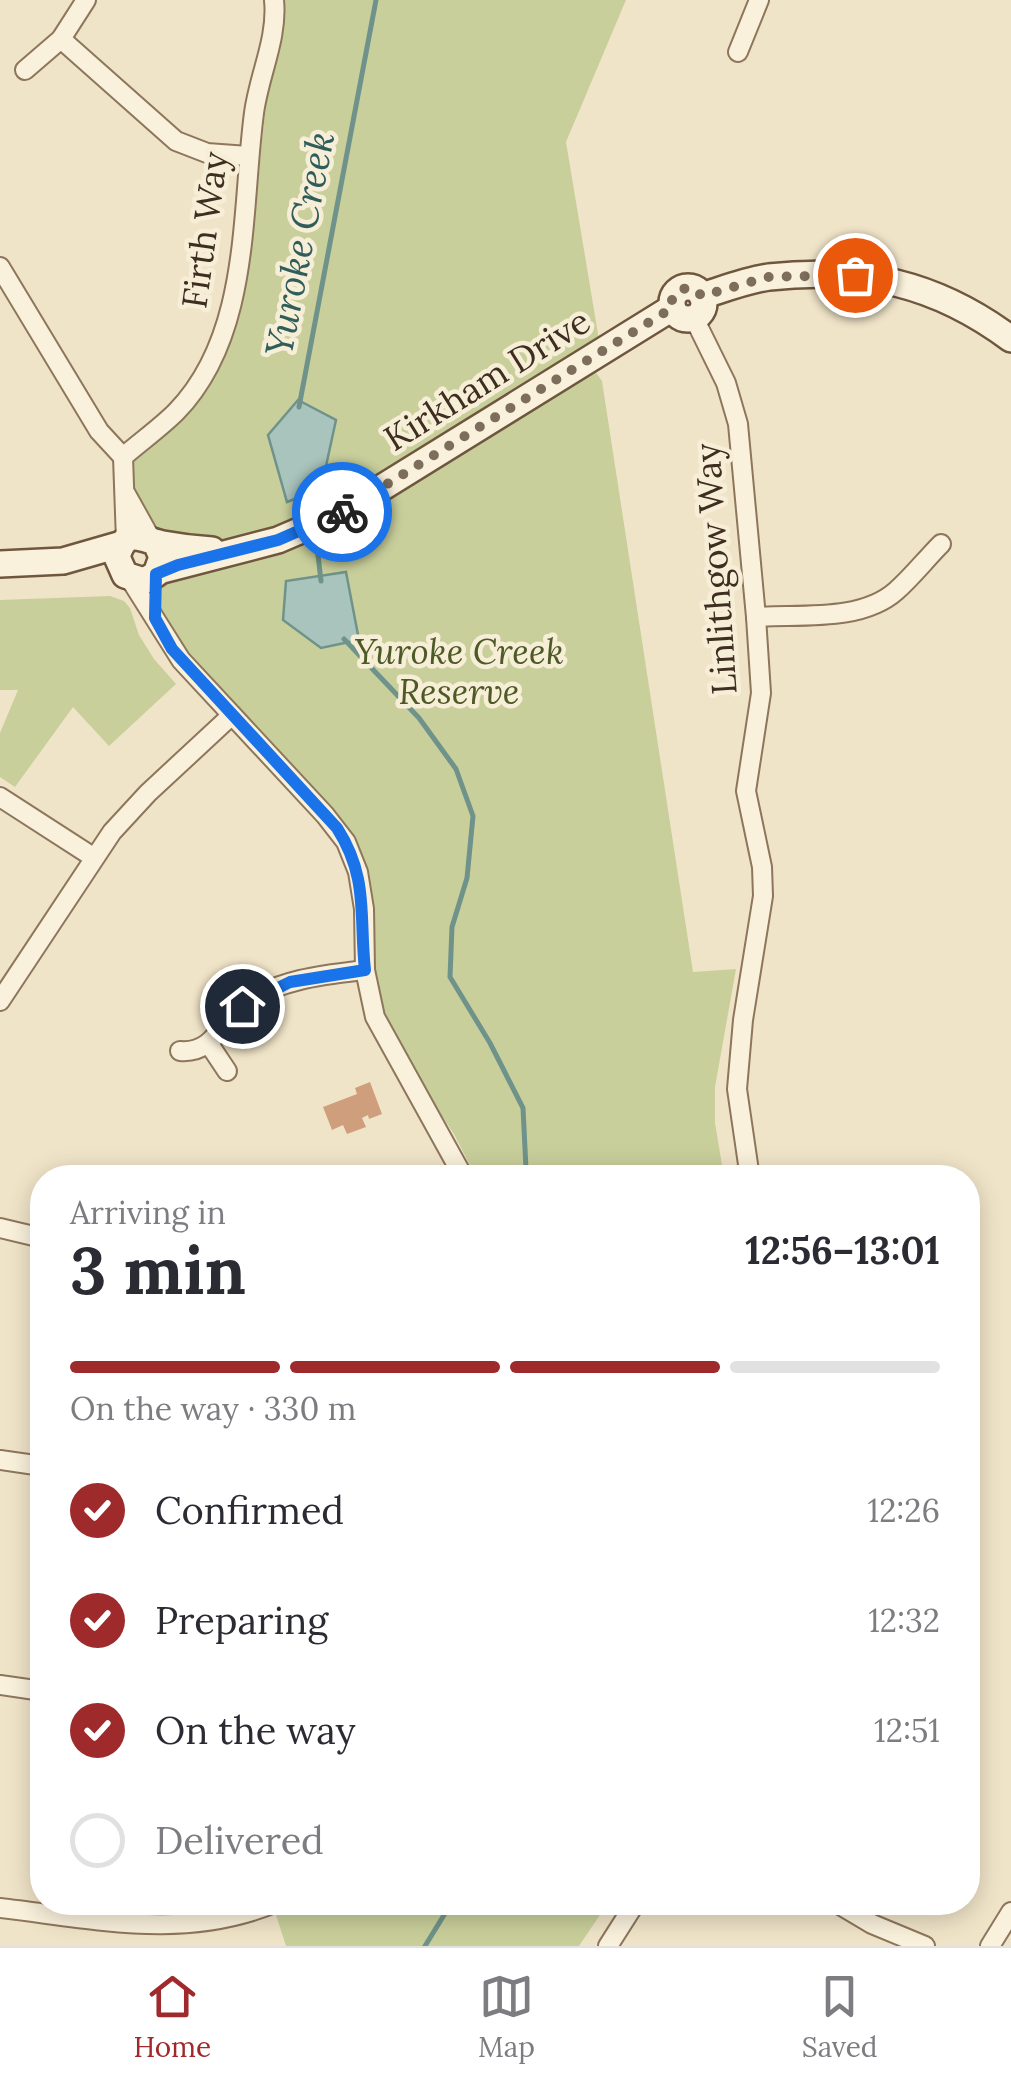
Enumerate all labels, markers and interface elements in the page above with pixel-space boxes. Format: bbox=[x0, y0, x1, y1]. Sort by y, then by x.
water label: Yuroke Creek bbox=[254, 127, 344, 360]
street label: Firth Way bbox=[171, 148, 238, 311]
pin bbox=[813, 233, 898, 318]
icon: bag bbox=[828, 248, 883, 303]
street label: Kirkham Drive bbox=[375, 298, 598, 461]
street label: Linlithgow Way bbox=[684, 441, 747, 696]
courier bbox=[292, 462, 392, 562]
icon: bike bbox=[315, 485, 370, 540]
park label: Yuroke Creek Reserve bbox=[354, 629, 564, 714]
pin bbox=[200, 964, 285, 1049]
icon: home bbox=[215, 979, 270, 1034]
text: Arriving in bbox=[70, 1192, 226, 1233]
text: 12:56–13:01 bbox=[745, 1226, 940, 1274]
text: 3 min bbox=[70, 1229, 246, 1312]
text: On the way · 330 m bbox=[70, 1388, 356, 1429]
icon: check bbox=[70, 1483, 125, 1538]
text: Confirmed bbox=[155, 1486, 344, 1534]
text: 12:26 bbox=[867, 1490, 940, 1531]
icon: check bbox=[70, 1593, 125, 1648]
text: Preparing bbox=[155, 1596, 328, 1644]
text: 12:32 bbox=[868, 1600, 940, 1641]
icon: check bbox=[70, 1703, 125, 1758]
text: On the way bbox=[155, 1706, 356, 1754]
text: 12:51 bbox=[874, 1710, 940, 1751]
text: Delivered bbox=[155, 1816, 324, 1864]
tab: Home bbox=[133, 1969, 211, 2065]
tab: Map bbox=[478, 1969, 535, 2065]
tab: Saved bbox=[802, 1969, 878, 2065]

